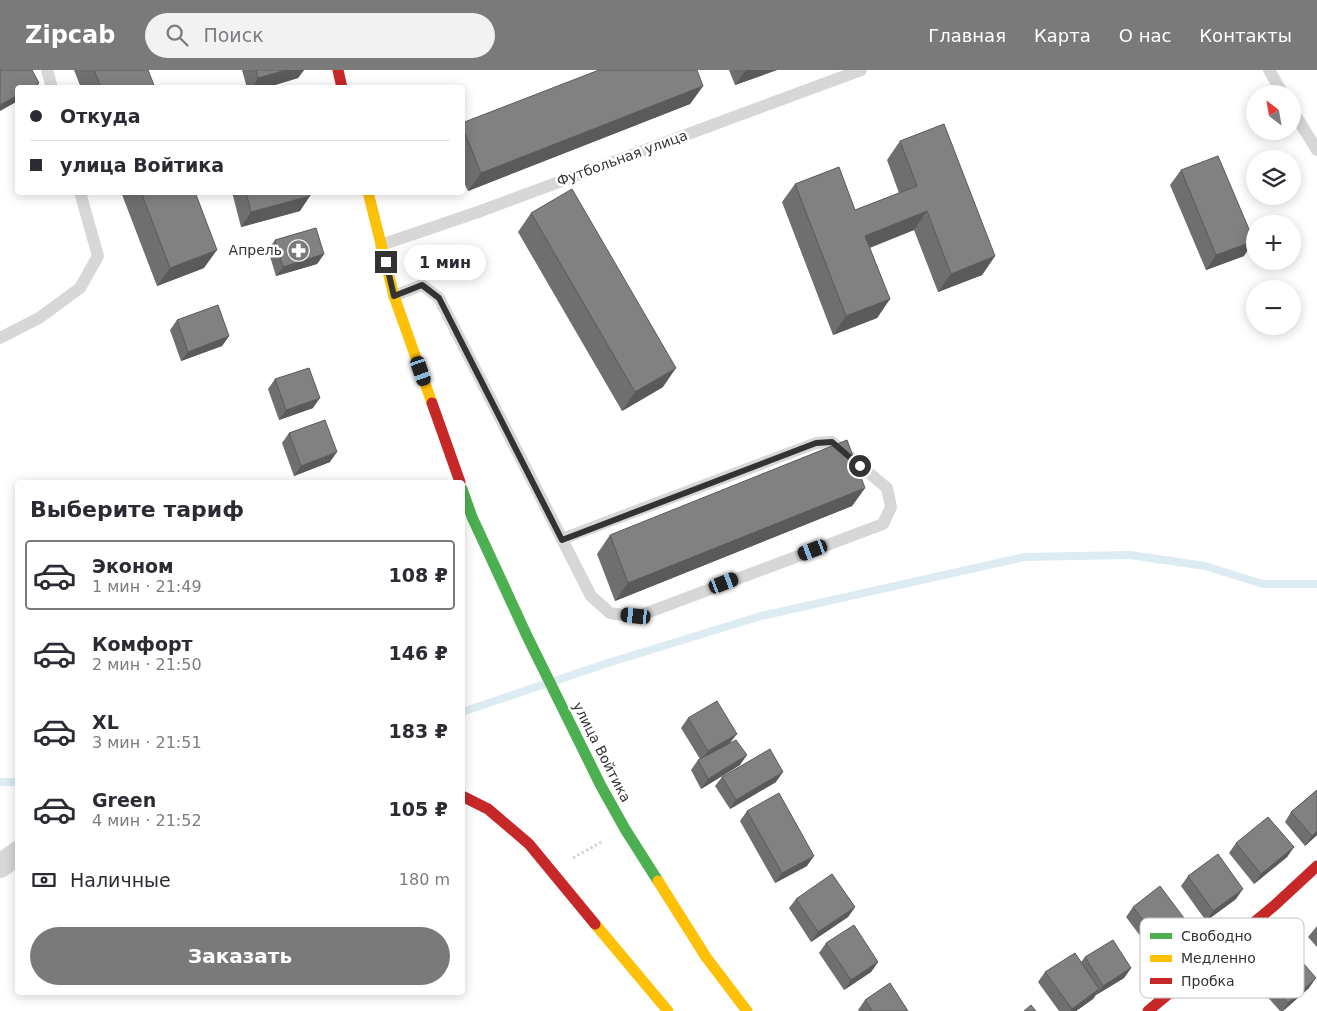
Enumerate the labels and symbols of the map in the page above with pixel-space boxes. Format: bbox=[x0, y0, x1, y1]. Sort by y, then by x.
north arrow bbox=[1246, 85, 1301, 140]
street label: Футбольная улица bbox=[554, 127, 690, 189]
pharmacy icon: Апрель bbox=[286, 238, 310, 262]
place label: Апрель bbox=[229, 242, 282, 258]
callout: 1 мин bbox=[404, 244, 486, 280]
route end bbox=[375, 251, 397, 273]
car bbox=[409, 354, 432, 388]
route start bbox=[849, 455, 871, 477]
car bbox=[796, 538, 829, 562]
car bbox=[707, 571, 740, 595]
car bbox=[620, 607, 651, 625]
street label: улица Войтика bbox=[570, 699, 634, 805]
legend bbox=[1140, 918, 1304, 998]
text: Свободно bbox=[1181, 928, 1252, 944]
text: Медленно bbox=[1181, 950, 1256, 966]
text: Пробка bbox=[1181, 973, 1235, 989]

